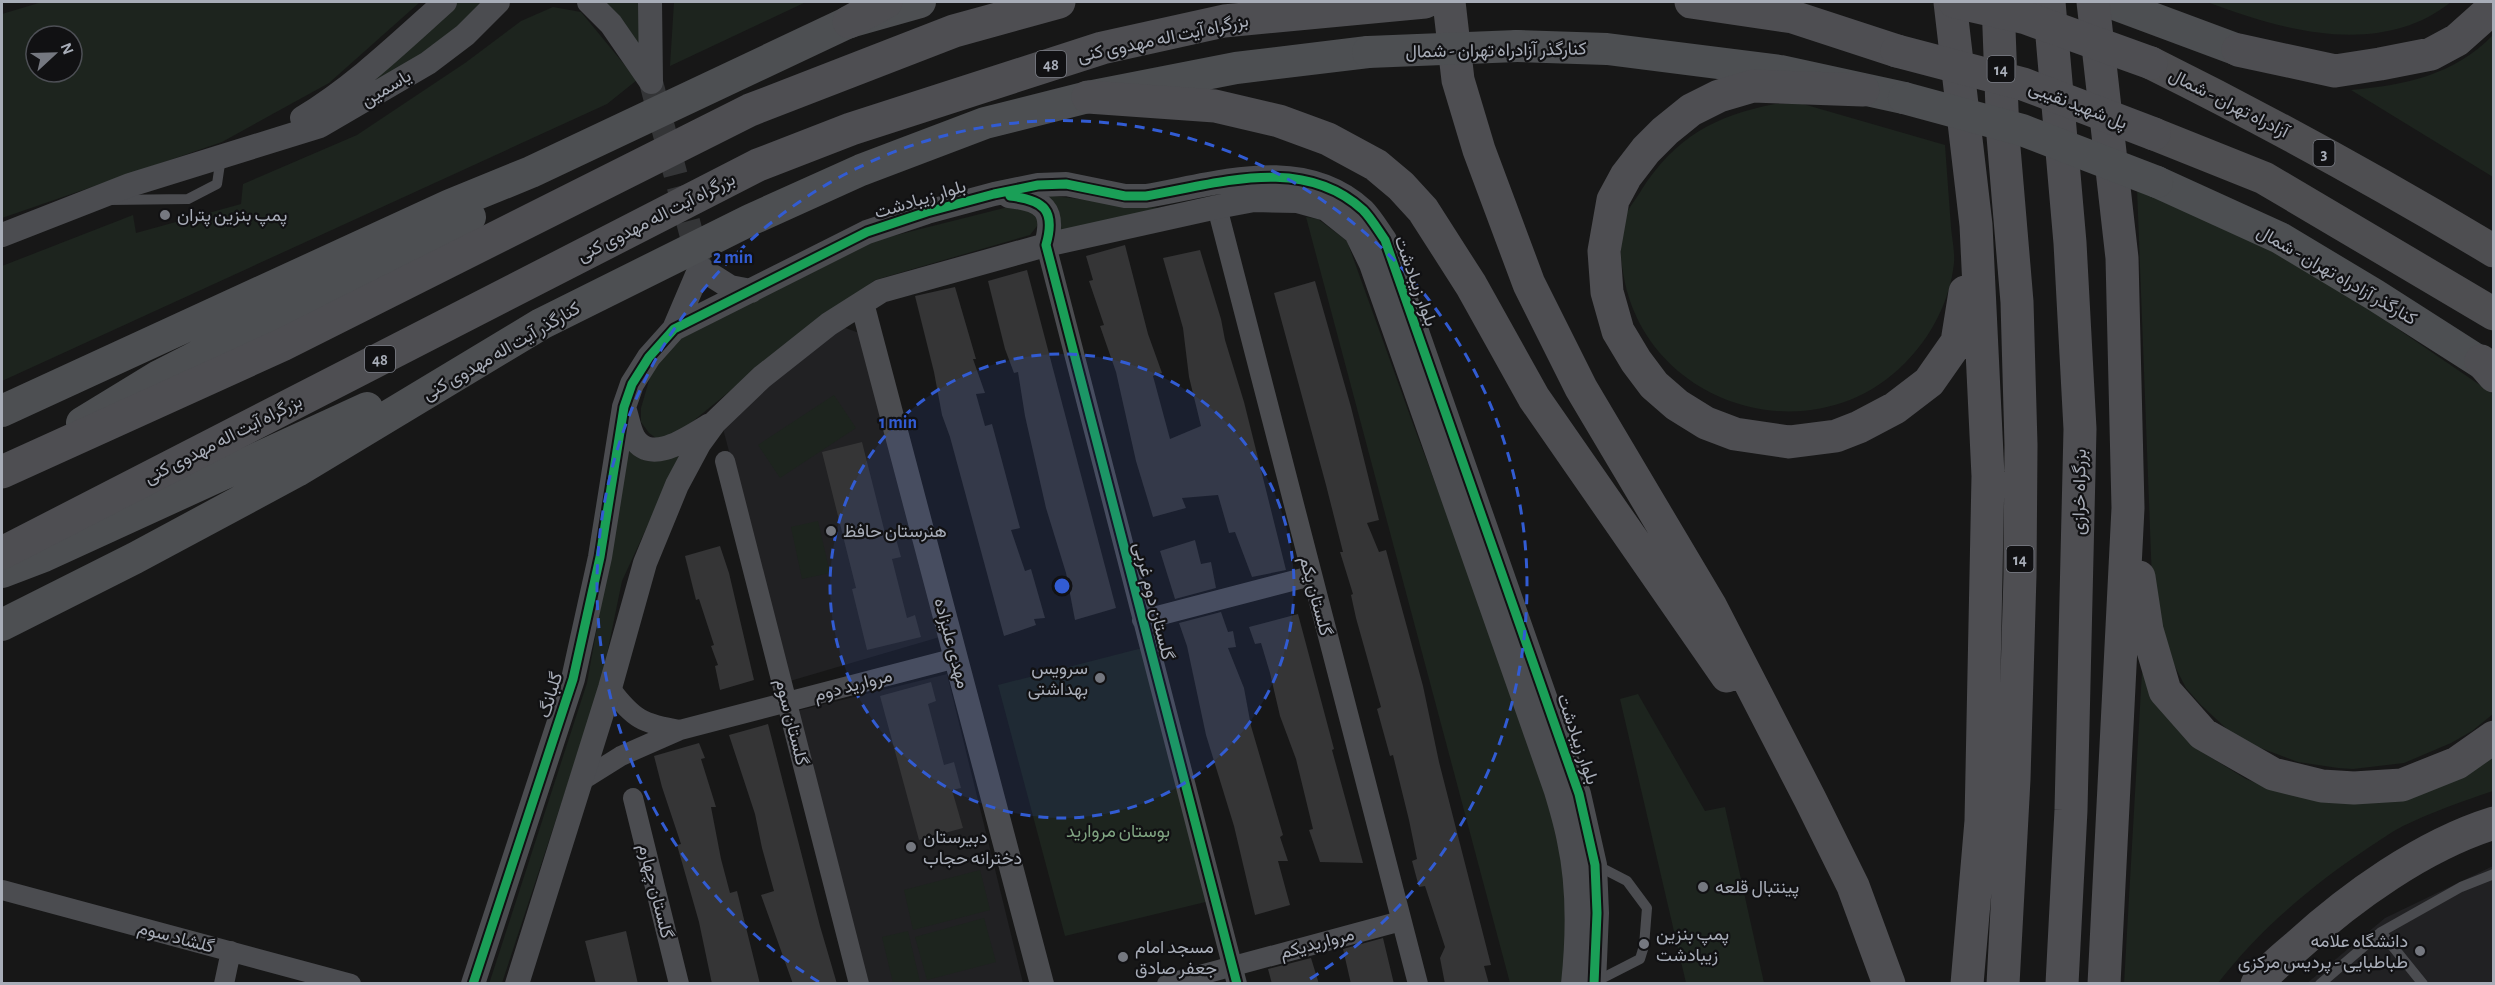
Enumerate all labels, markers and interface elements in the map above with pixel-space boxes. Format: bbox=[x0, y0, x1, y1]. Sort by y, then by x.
street label: بزرگراه آیت اله مهدوی کنی bbox=[1076, 11, 1251, 67]
north arrow bbox=[24, 24, 84, 84]
street label: کنارگذر آزادراه تهران - شمال bbox=[1405, 39, 1587, 63]
text: N bbox=[57, 41, 76, 57]
road number: 48 bbox=[1036, 51, 1066, 77]
road number: 14 bbox=[1988, 56, 2014, 82]
street label: آزادراه تهران - شمال bbox=[2166, 65, 2293, 143]
street label: یاسمین bbox=[358, 67, 415, 112]
street label: پل شهید نقیبی bbox=[2025, 79, 2129, 135]
road number: 3 bbox=[2314, 140, 2334, 166]
street label: بزرگراه آیت اله مهدوی کنی bbox=[574, 169, 739, 266]
street label: بلوار زیبادشت bbox=[872, 178, 968, 223]
place label: پمپ بنزین پتران bbox=[177, 207, 287, 227]
marker: پمپ بنزین پتران bbox=[158, 208, 172, 222]
street label: کنارگذر آزادراه تهران - شمال bbox=[2253, 222, 2420, 330]
street label: بلوار زیبادشت bbox=[1389, 234, 1440, 329]
text: 2 min bbox=[713, 249, 753, 267]
street label: کنارگذر آیت اله مهدوی کنی bbox=[419, 299, 584, 405]
road number: 48 bbox=[365, 346, 395, 372]
street label: بزرگراه آیت اله مهدوی کنی bbox=[141, 391, 306, 488]
text: 1 min bbox=[879, 414, 917, 432]
street label: بزرگراه خرازی bbox=[2069, 449, 2091, 535]
place label: هنرستان حافظ bbox=[843, 523, 947, 542]
marker: هنرستان حافظ bbox=[824, 524, 838, 538]
street label: گلستان دوم غربی bbox=[1128, 540, 1177, 662]
road number: 14 bbox=[2006, 546, 2034, 572]
street label: گلستان یکم bbox=[1294, 554, 1335, 639]
centre of rings bbox=[1052, 576, 1072, 596]
street label: مهدی علیزاده bbox=[929, 596, 972, 691]
place label: سرویس بهداشتی bbox=[1028, 660, 1088, 700]
street label: مروارید دوم bbox=[812, 667, 895, 707]
street label: گلبانگ bbox=[535, 670, 566, 720]
marker: سرویس بهداشتی bbox=[1093, 671, 1107, 685]
street label: گلستان سوم bbox=[770, 677, 811, 768]
street label: بلوار زیبادشت bbox=[1552, 692, 1601, 787]
park label: بوستان مروارید bbox=[1066, 823, 1170, 842]
place label: دبیرستان دخترانه حجاب bbox=[923, 829, 1022, 869]
marker: دبیرستان دخترانه حجاب bbox=[904, 840, 918, 854]
street label: گلستان چهارم bbox=[633, 842, 676, 941]
place label: پینتبال قلعه bbox=[1715, 879, 1799, 899]
marker: پینتبال قلعه bbox=[1696, 880, 1710, 894]
street label: گلشاد سوم bbox=[135, 918, 216, 959]
street label: مرواریدیکم bbox=[1278, 925, 1357, 964]
place label: پمپ بنزین زیبادشت bbox=[1656, 926, 1729, 966]
place label: دانشگاه علامه طباطبایی - پردیس مرکزی bbox=[2238, 932, 2408, 974]
marker: پمپ بنزین زیبادشت bbox=[1637, 937, 1651, 951]
place label: مسجد امام جعفر صادق bbox=[1135, 939, 1217, 979]
marker: دانشگاه علامه طباطبایی - پردیس مرکزی bbox=[2413, 944, 2427, 958]
marker: مسجد امام جعفر صادق bbox=[1116, 950, 1130, 964]

